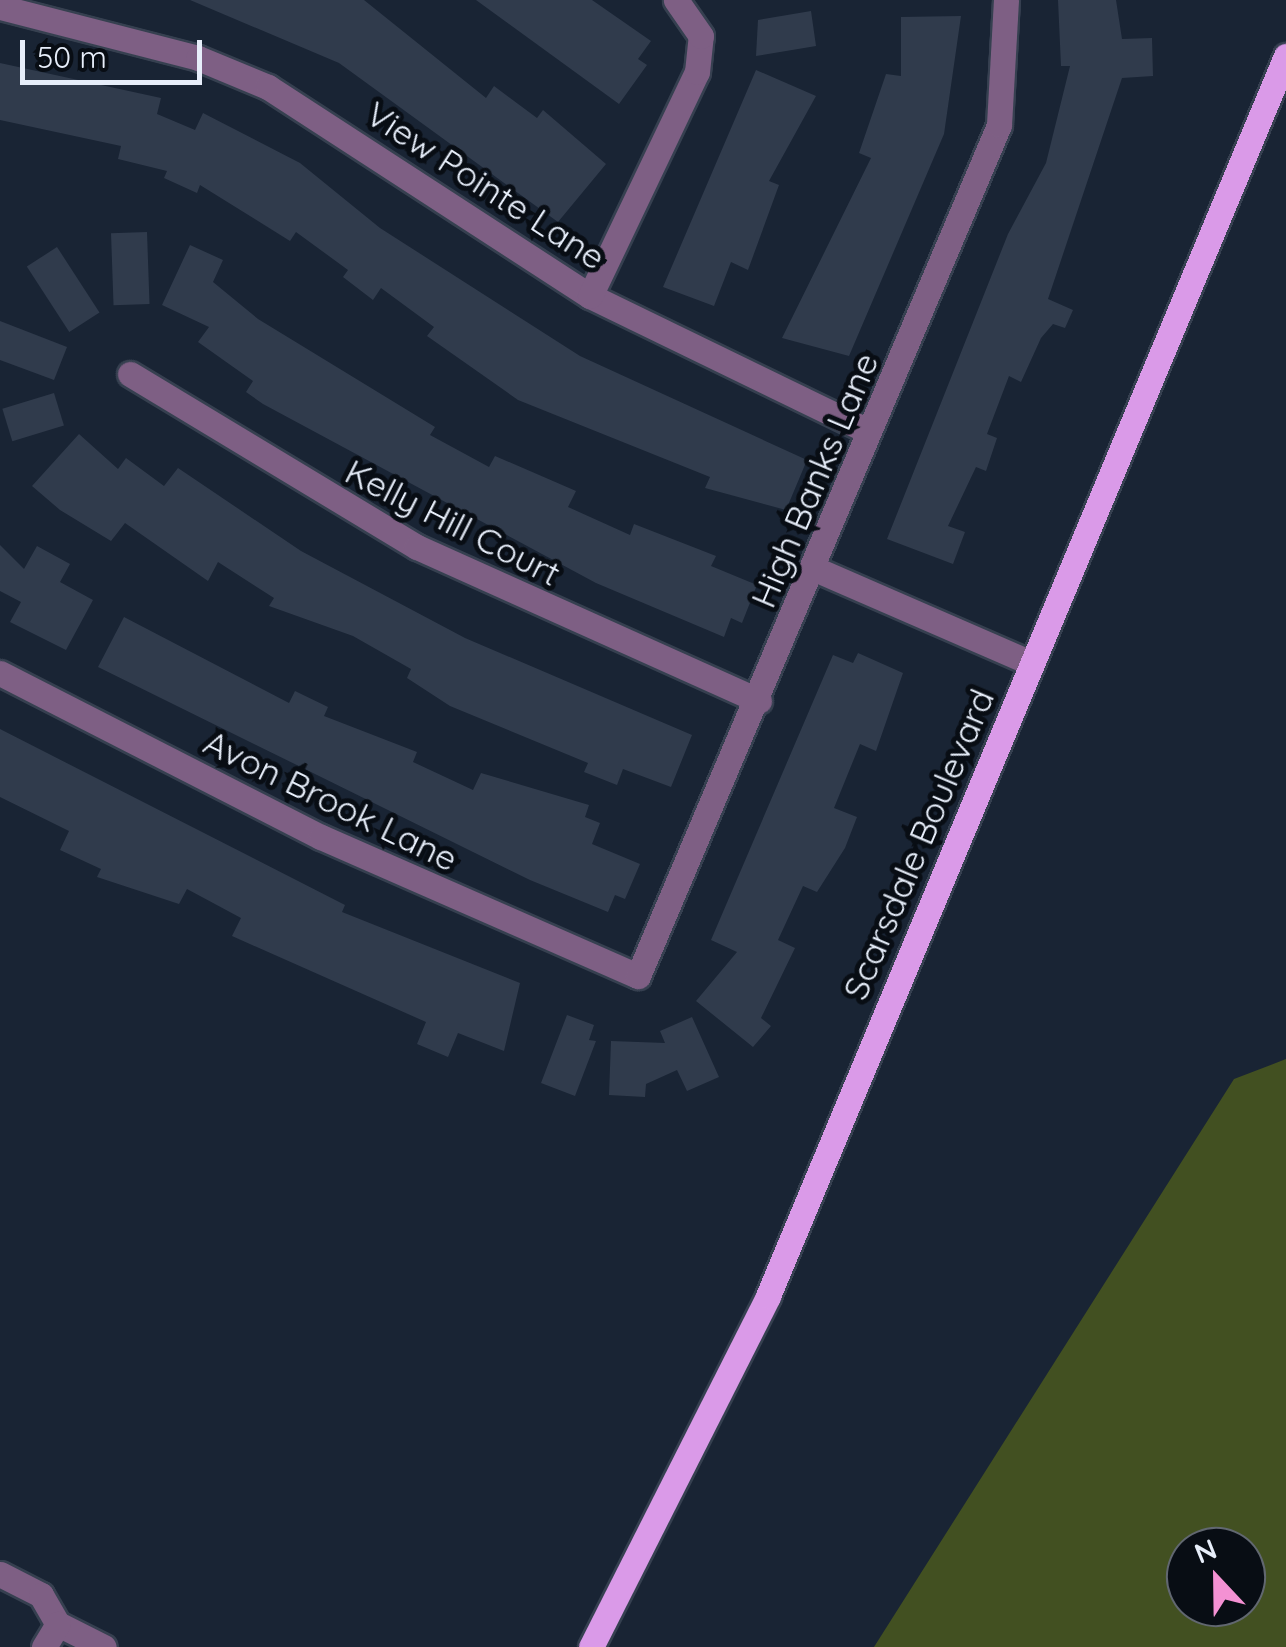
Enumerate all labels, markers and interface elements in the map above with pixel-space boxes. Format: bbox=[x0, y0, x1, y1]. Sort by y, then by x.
scale bar bbox=[25, 20, 208, 82]
text: 50 m bbox=[37, 38, 107, 76]
street label: View Pointe Lane bbox=[359, 92, 613, 278]
street label: High Banks Lane bbox=[741, 346, 887, 614]
street label: Kelly Hill Court bbox=[339, 450, 567, 594]
street label: Scarsdale Boulevard bbox=[834, 683, 1002, 1005]
street label: Avon Brook Lane bbox=[197, 720, 465, 880]
north arrow bbox=[1166, 1527, 1266, 1627]
text: N bbox=[1189, 1530, 1221, 1571]

